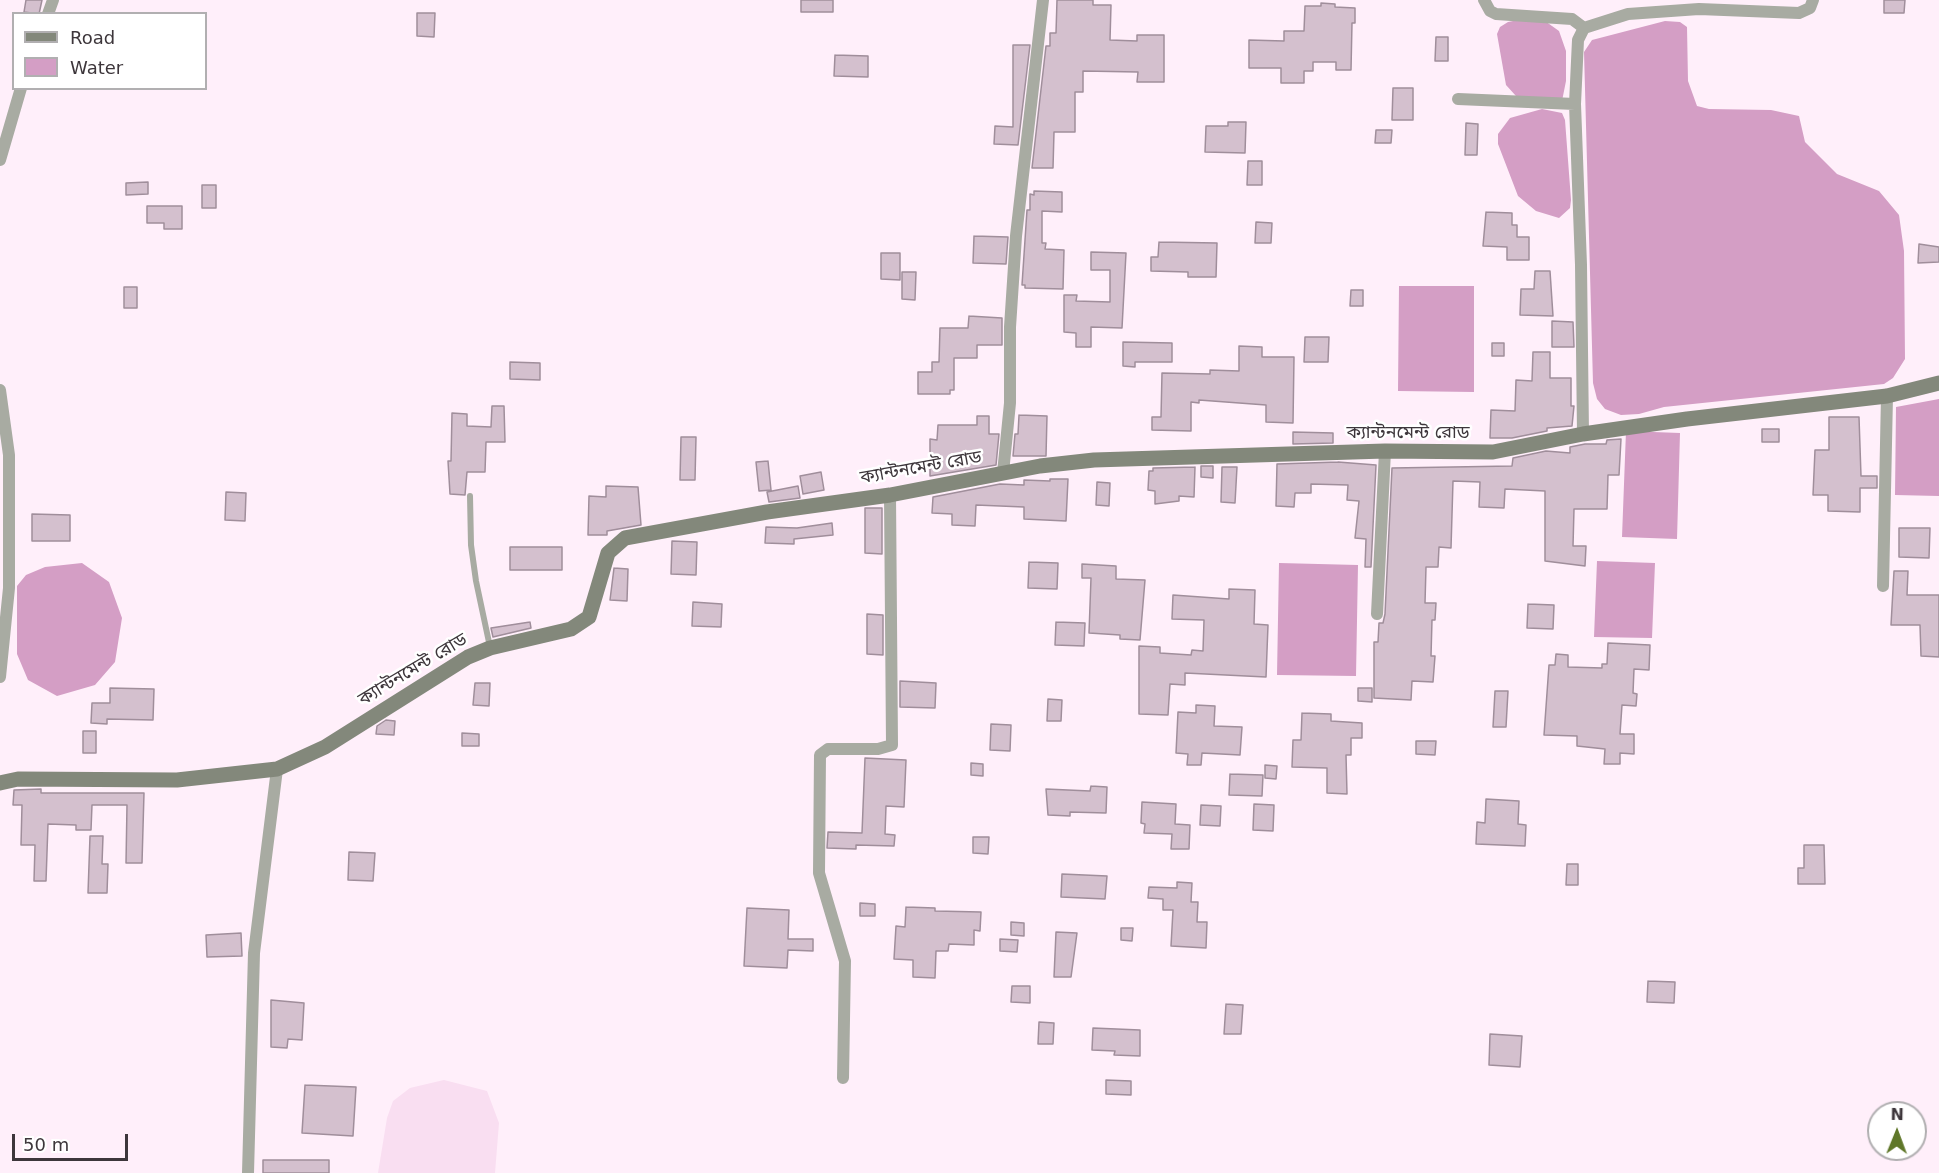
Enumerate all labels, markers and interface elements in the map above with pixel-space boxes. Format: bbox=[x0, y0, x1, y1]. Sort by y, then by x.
legend bbox=[12, 12, 207, 90]
text: Road bbox=[70, 27, 115, 48]
text: Water bbox=[70, 57, 123, 78]
street label: ক্যান্টনমেন্ট রোড bbox=[1346, 422, 1470, 444]
street label: ক্যান্টনমেন্ট রোড bbox=[859, 447, 983, 489]
street label: ক্যান্টনমেন্ট রোড bbox=[355, 629, 471, 711]
north arrow bbox=[1867, 1101, 1927, 1161]
text: N bbox=[1890, 1105, 1904, 1124]
scale bar bbox=[15, 1122, 130, 1160]
text: 50 m bbox=[23, 1134, 69, 1155]

